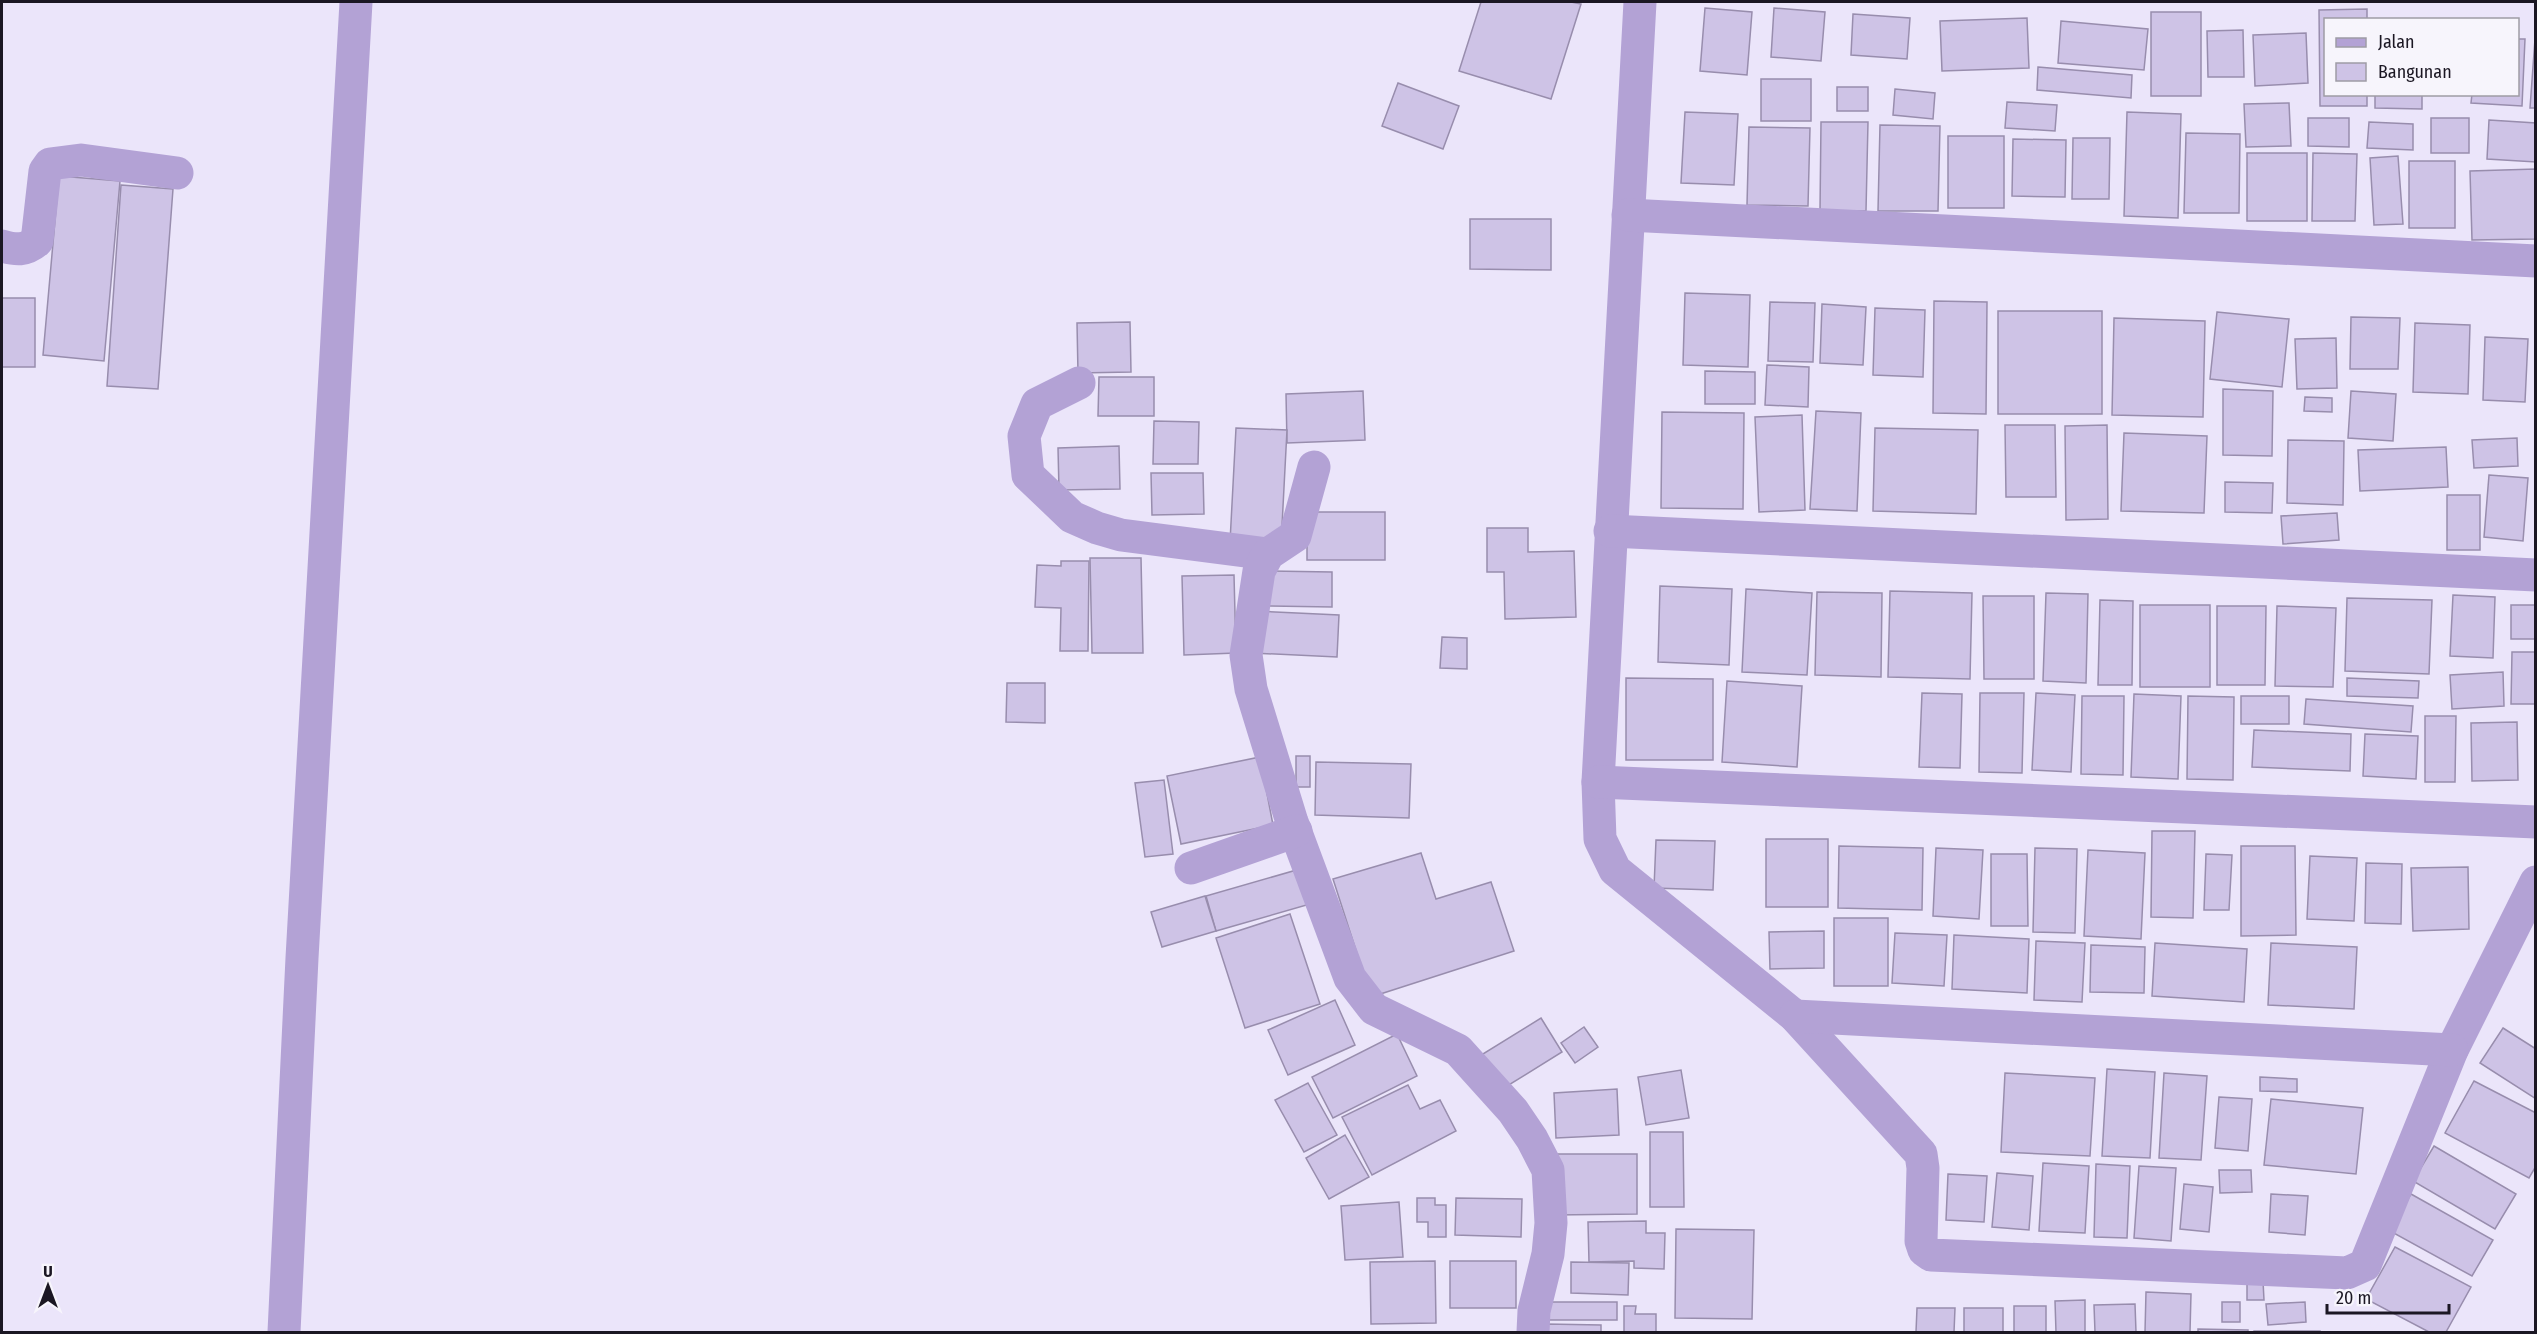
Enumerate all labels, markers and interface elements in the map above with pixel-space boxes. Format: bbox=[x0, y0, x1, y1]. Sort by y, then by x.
legend bbox=[2324, 18, 2519, 96]
text: Jalan bbox=[2378, 31, 2415, 53]
text: Bangunan bbox=[2378, 61, 2452, 83]
north arrow bbox=[18, 1256, 78, 1316]
text: U bbox=[43, 1262, 53, 1281]
scale bar bbox=[2327, 1277, 2448, 1315]
text: 20 m bbox=[2336, 1287, 2371, 1309]

